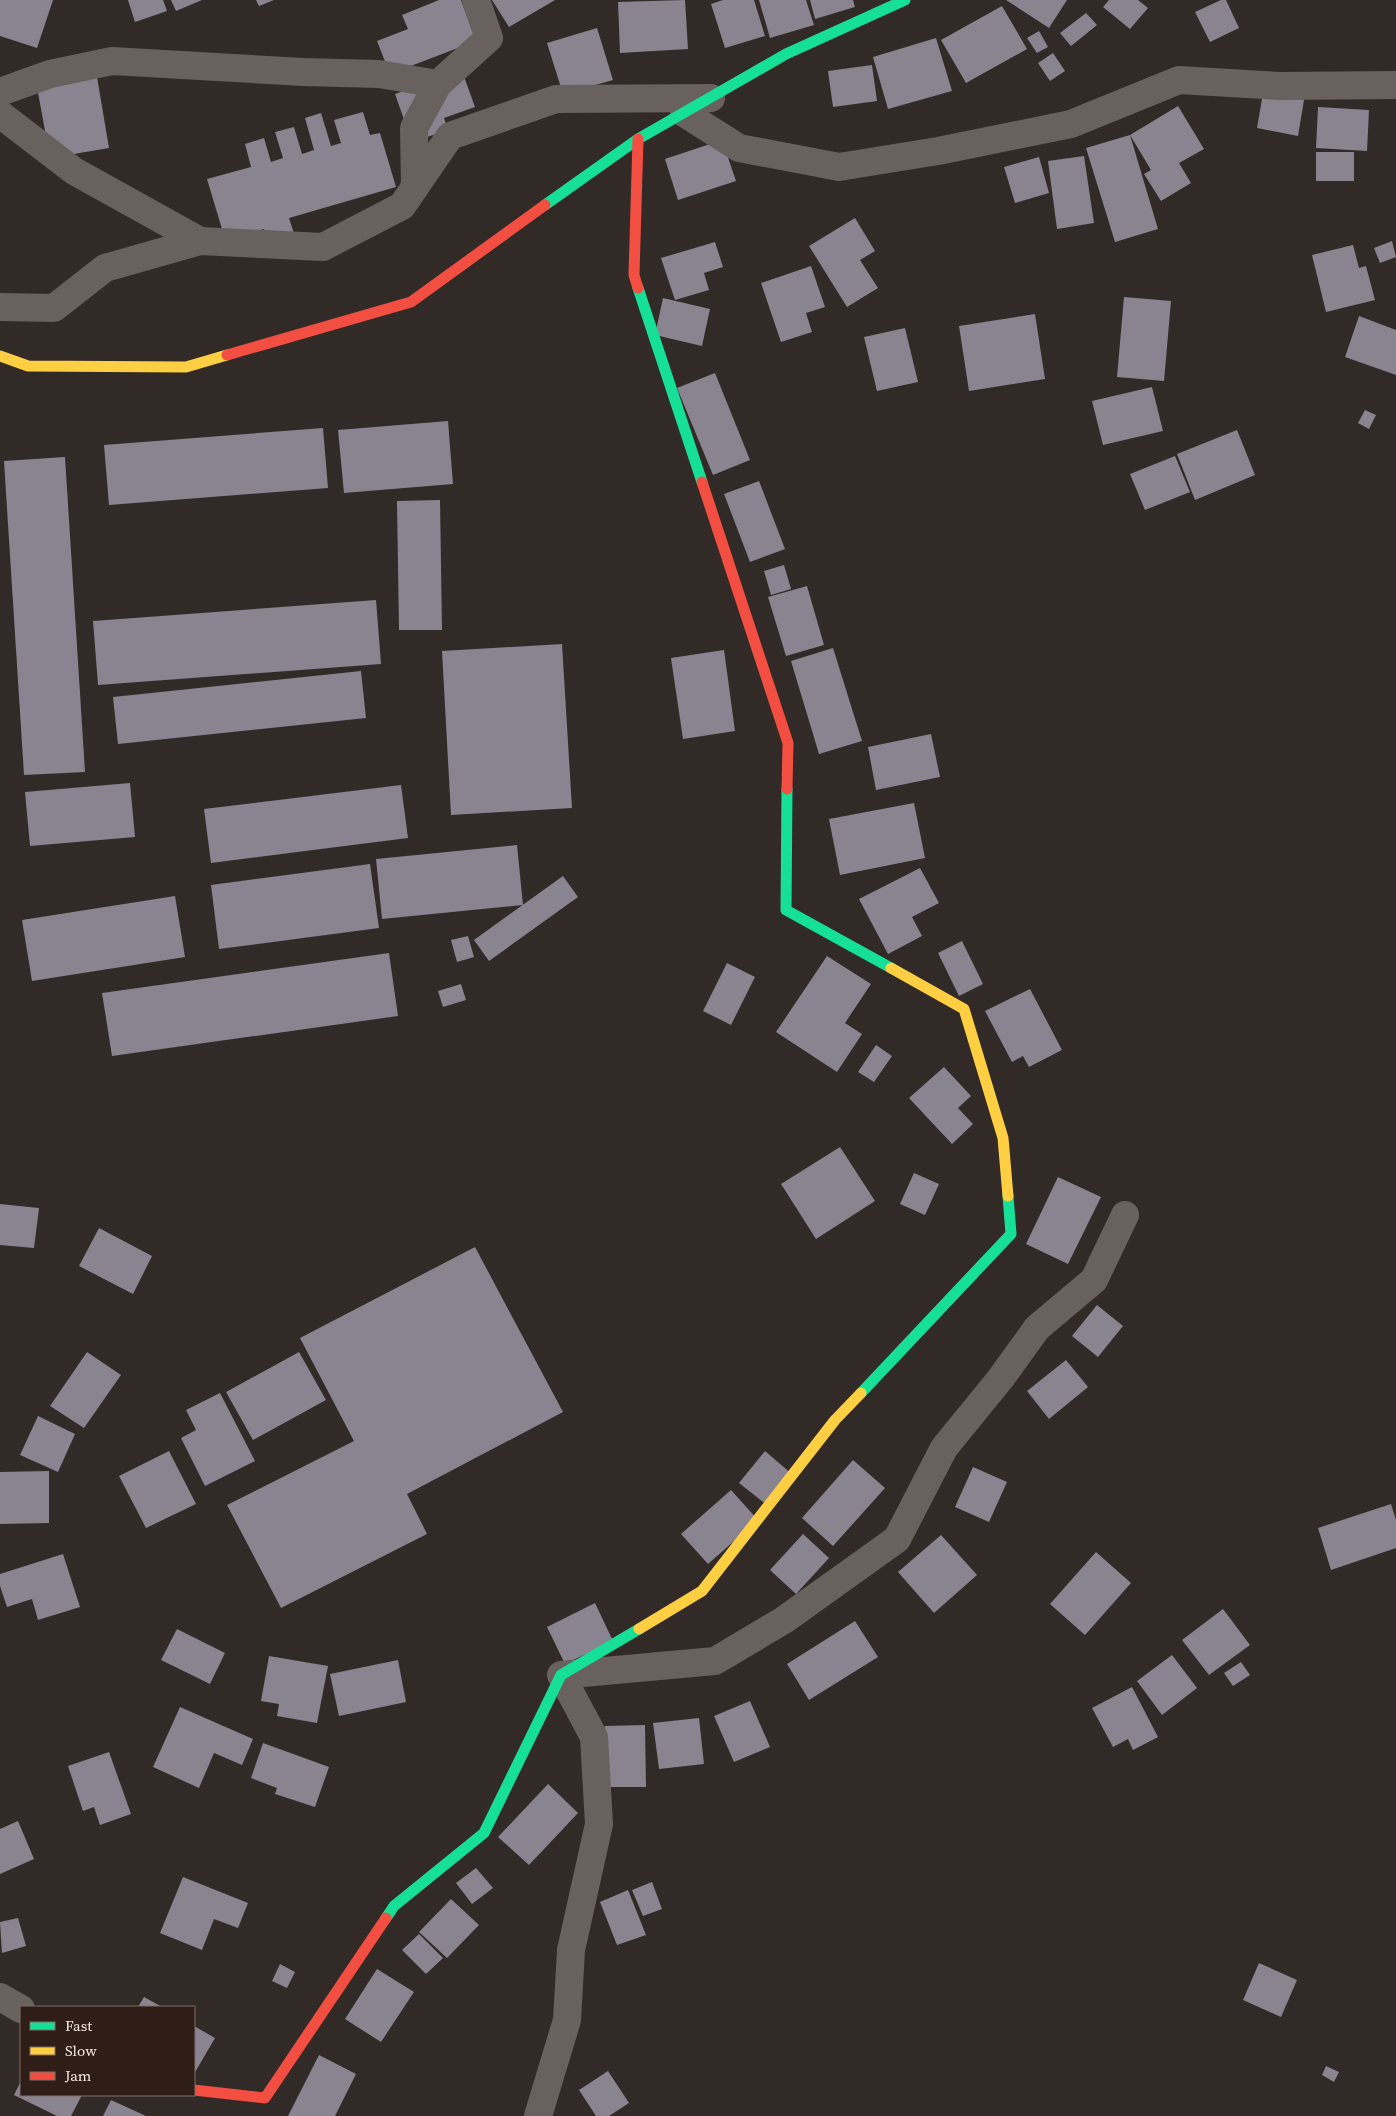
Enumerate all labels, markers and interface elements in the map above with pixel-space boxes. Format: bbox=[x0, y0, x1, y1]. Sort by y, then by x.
legend bbox=[20, 2006, 195, 2096]
text: Fast bbox=[65, 2015, 92, 2036]
text: Slow bbox=[65, 2040, 97, 2061]
text: Jam bbox=[64, 2065, 92, 2086]

